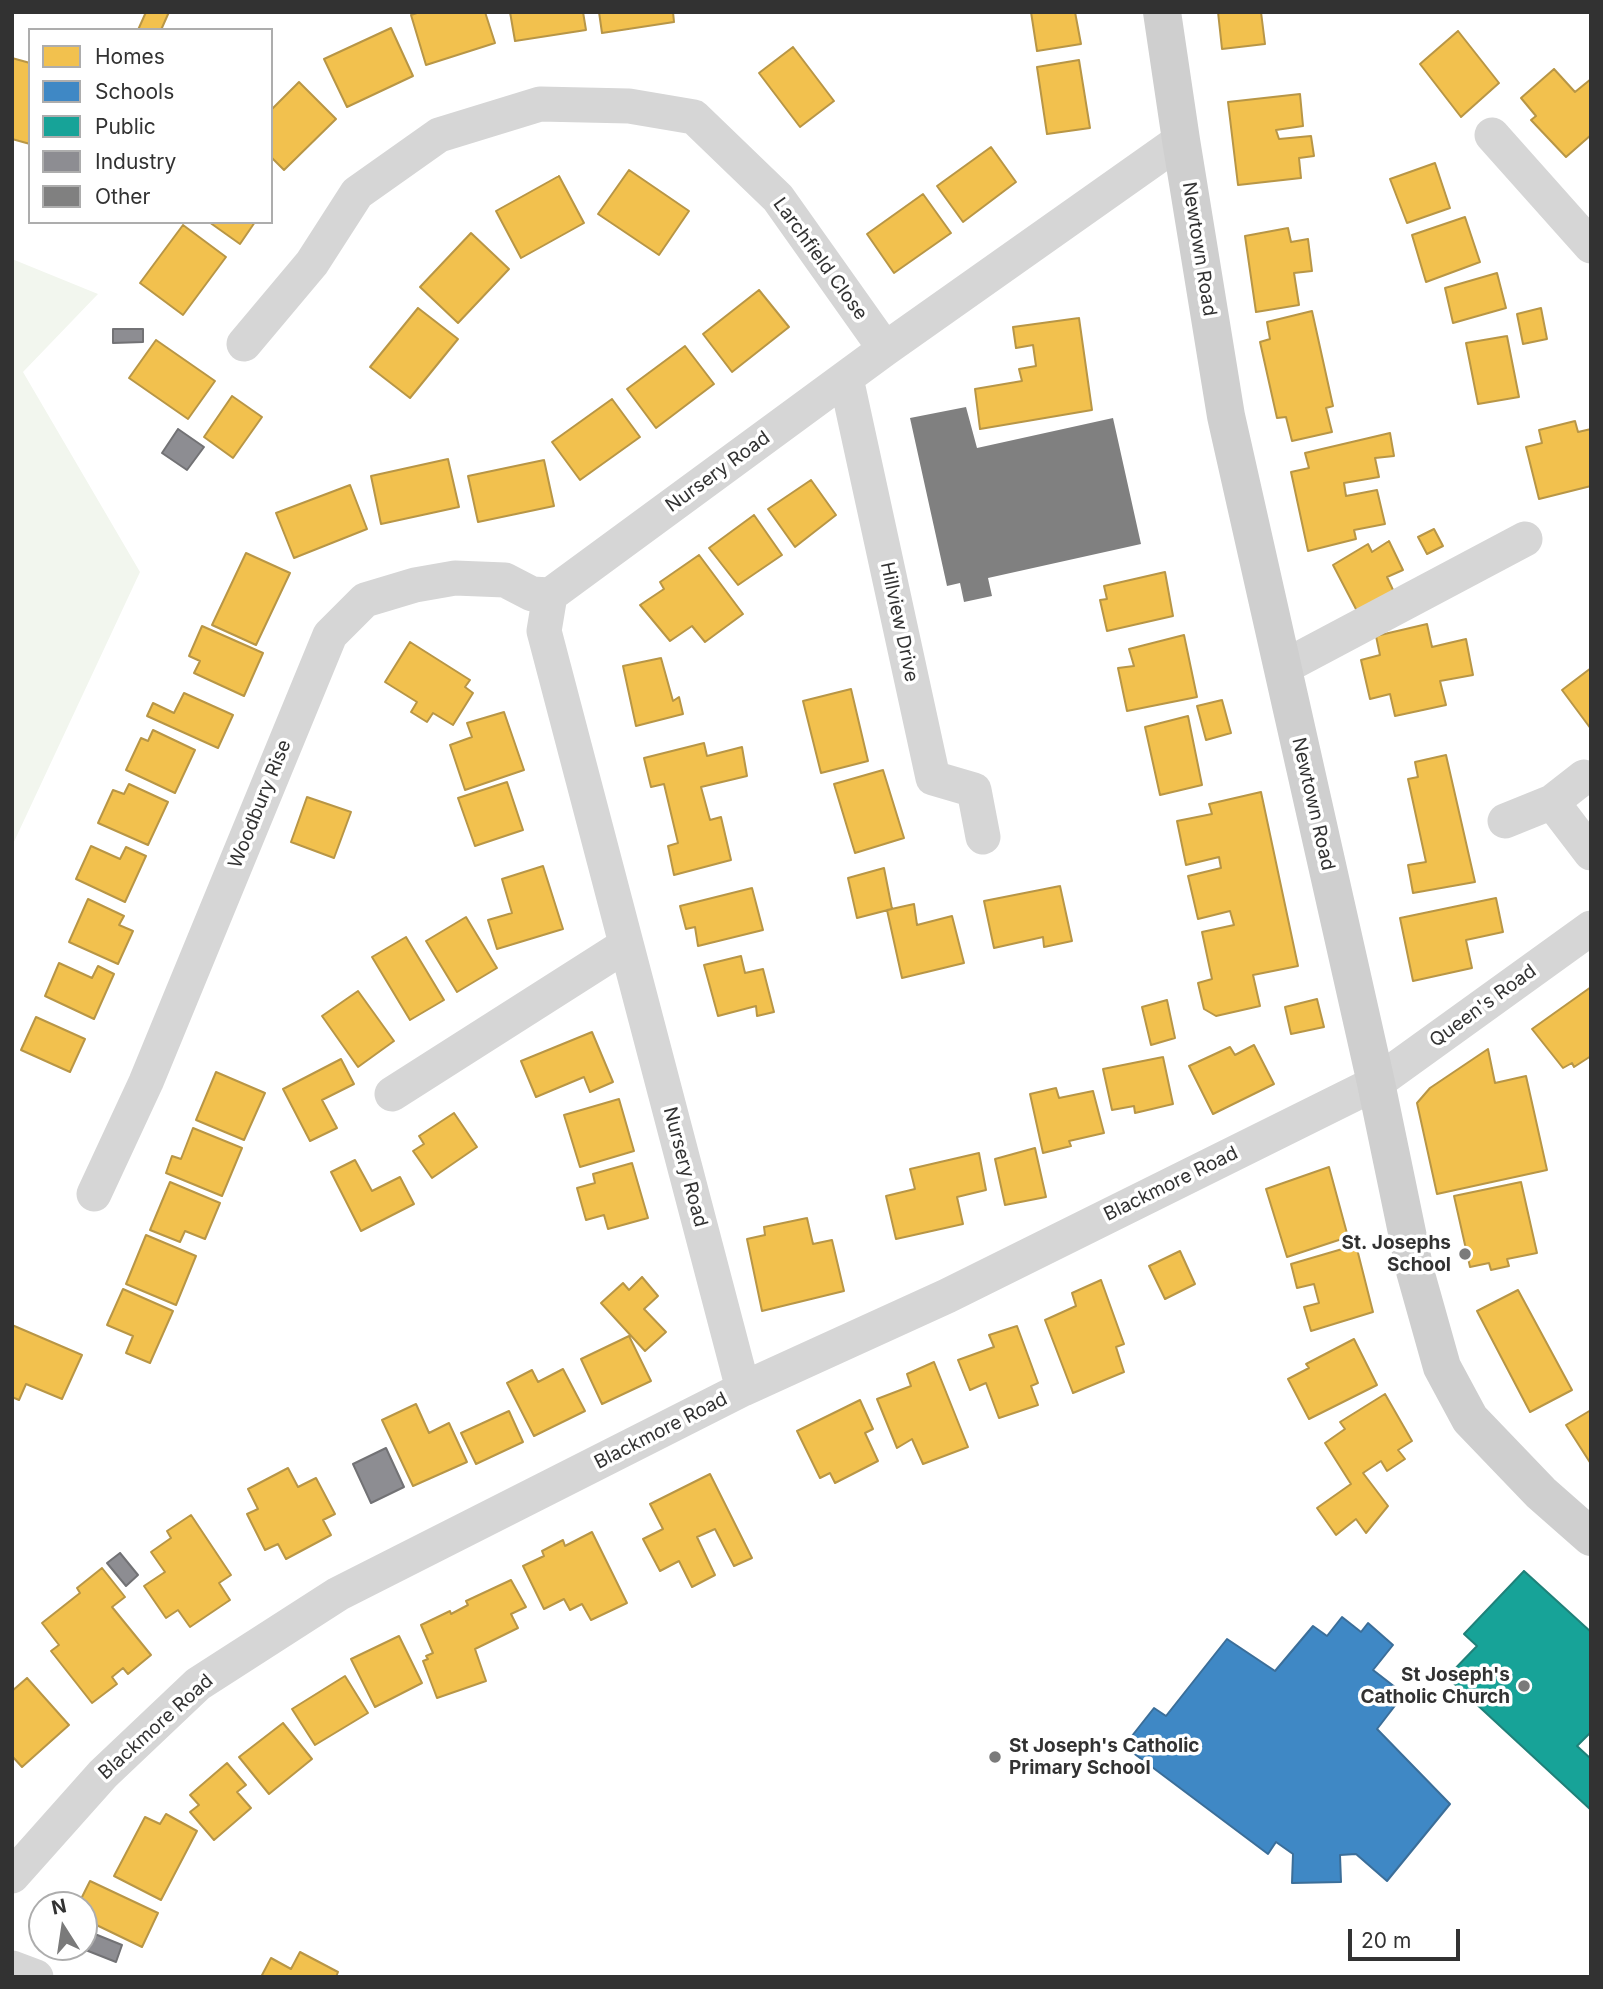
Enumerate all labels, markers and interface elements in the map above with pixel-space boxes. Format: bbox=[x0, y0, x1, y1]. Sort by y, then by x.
legend bbox=[28, 28, 273, 224]
text: Homes bbox=[95, 44, 165, 69]
text: Schools bbox=[95, 79, 174, 104]
text: Public bbox=[95, 114, 156, 139]
text: Industry bbox=[95, 149, 176, 174]
street label: Newtown Road bbox=[1177, 180, 1221, 318]
text: Other bbox=[95, 184, 151, 209]
street label: Larchfield Close bbox=[768, 193, 872, 325]
street label: Nursery Road bbox=[662, 427, 774, 517]
street label: Hillview Drive bbox=[875, 560, 923, 684]
street label: Newtown Road bbox=[1287, 735, 1339, 873]
street label: Woodbury Rise bbox=[224, 736, 296, 872]
street label: Queen's Road bbox=[1425, 960, 1541, 1052]
street label: Nursery Road bbox=[658, 1105, 712, 1229]
street label: Blackmore Road bbox=[1100, 1142, 1242, 1226]
place label: St. Josephs School bbox=[1342, 1232, 1451, 1276]
marker: St. Josephs School bbox=[1457, 1246, 1473, 1262]
street label: Blackmore Road bbox=[591, 1388, 731, 1474]
place label: St Joseph's Catholic Church bbox=[1360, 1664, 1510, 1708]
street label: Blackmore Road bbox=[94, 1670, 218, 1784]
marker: St Joseph's Catholic Church bbox=[1516, 1678, 1532, 1694]
place label: St Joseph's Catholic Primary School bbox=[1009, 1735, 1200, 1779]
marker: St Joseph's Catholic Primary School bbox=[987, 1749, 1003, 1765]
north arrow bbox=[28, 1891, 98, 1961]
text: N bbox=[49, 1894, 68, 1920]
scale bar bbox=[1351, 1916, 1463, 1960]
text: 20 m bbox=[1361, 1928, 1411, 1953]

